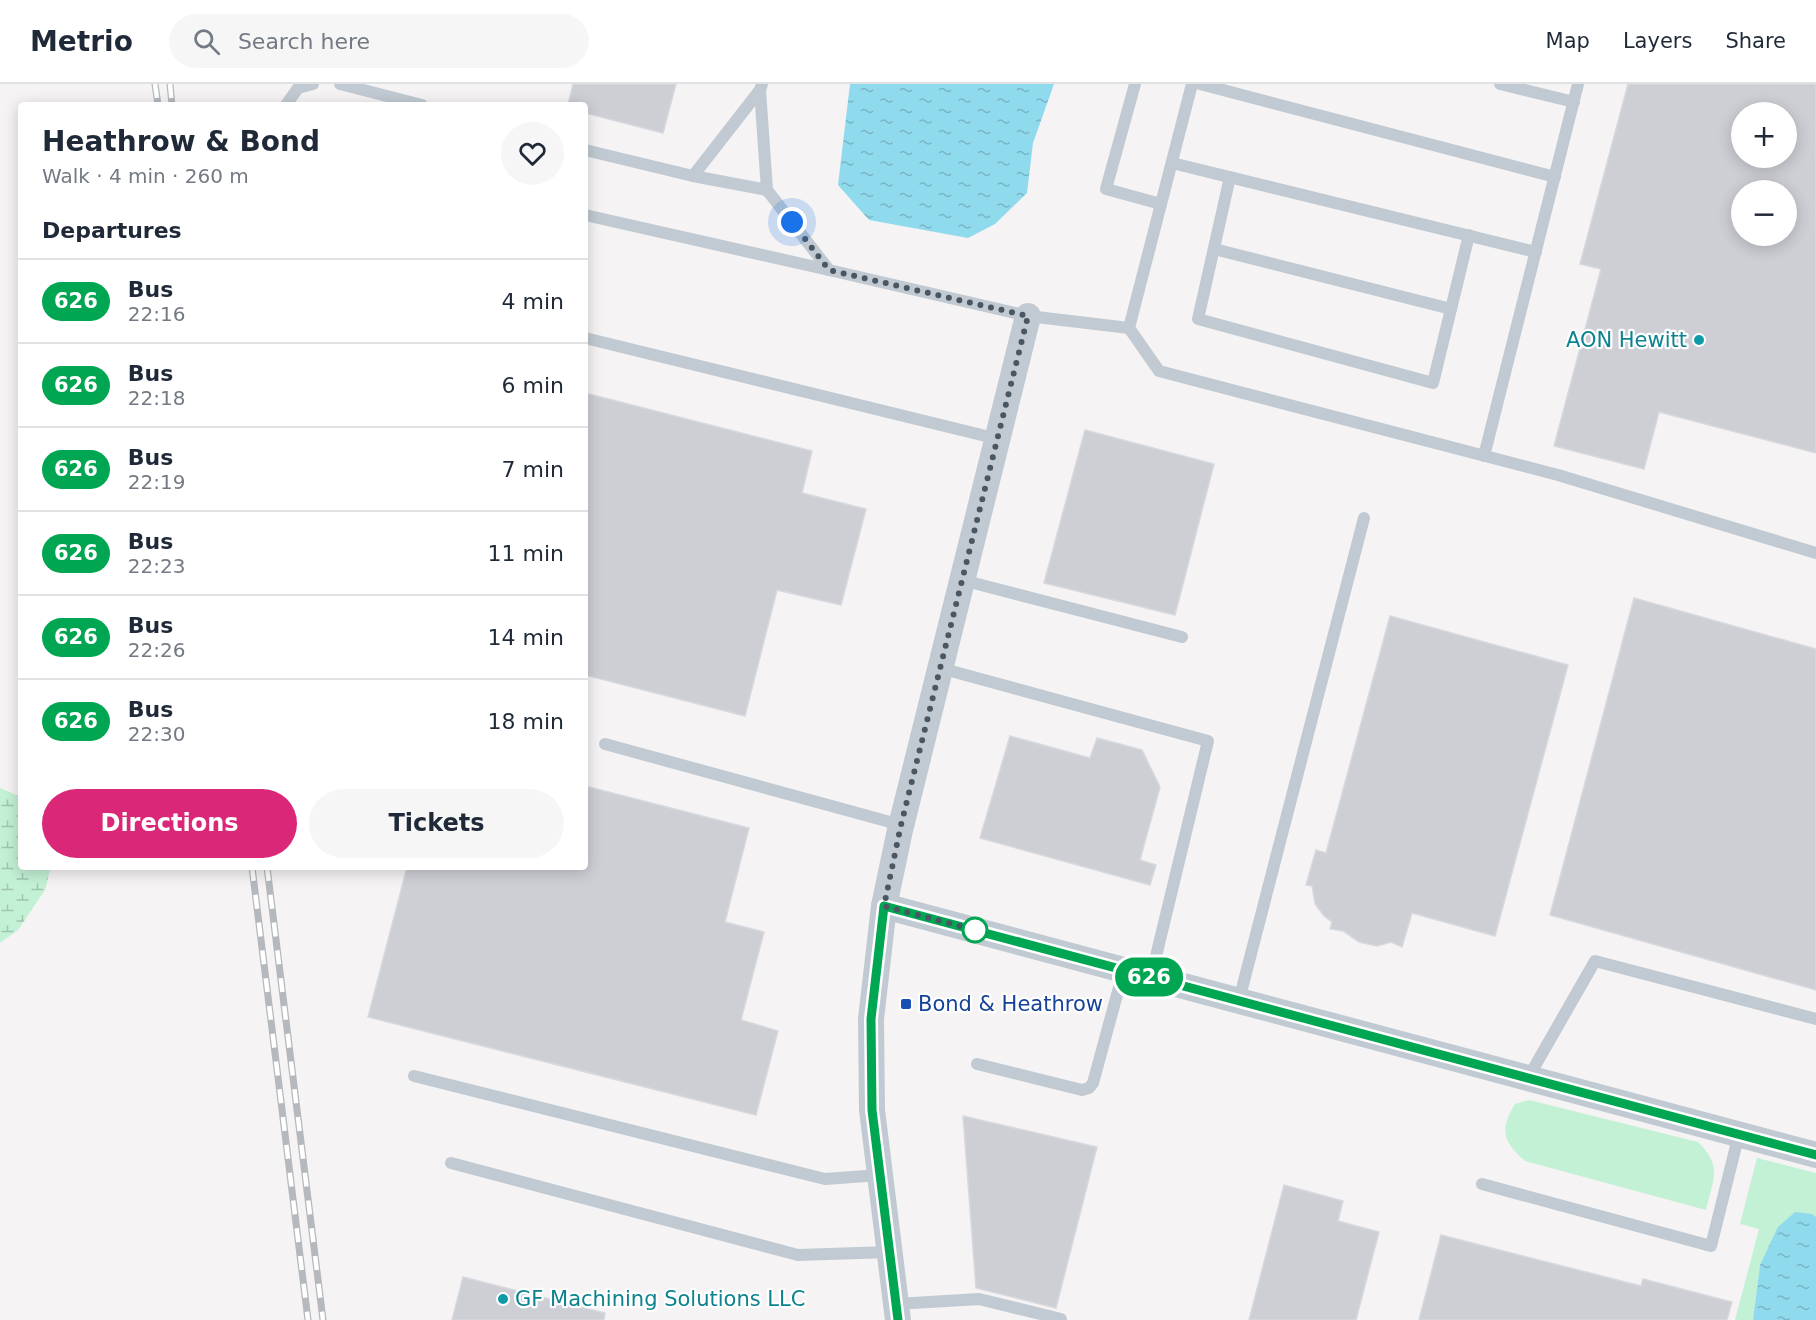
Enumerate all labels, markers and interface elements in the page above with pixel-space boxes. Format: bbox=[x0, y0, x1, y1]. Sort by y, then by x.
search box bbox=[169, 14, 589, 68]
text: Metrio bbox=[30, 25, 133, 58]
icon: search bbox=[190, 25, 223, 58]
text: Search here bbox=[238, 29, 370, 54]
text: Map bbox=[1546, 29, 1590, 53]
text: Layers bbox=[1623, 29, 1692, 53]
text: Share bbox=[1725, 29, 1786, 53]
map controls bbox=[1731, 102, 1797, 246]
button: + bbox=[1731, 102, 1797, 168]
button: heart bbox=[501, 122, 564, 185]
text: Heathrow & Bond bbox=[42, 125, 320, 158]
text: Walk · 4 min · 260 m bbox=[42, 164, 249, 188]
button: − bbox=[1731, 180, 1797, 246]
your location bbox=[777, 207, 807, 237]
text: Departures bbox=[42, 218, 182, 243]
text: Bus bbox=[128, 277, 173, 302]
text: 626 bbox=[54, 289, 98, 313]
text: 4 min bbox=[502, 289, 564, 314]
text: 22:16 bbox=[128, 302, 185, 326]
place label: AON Hewitt bbox=[1566, 328, 1687, 352]
marker: AON Hewitt bbox=[1692, 333, 1706, 347]
text: Bus bbox=[128, 361, 173, 386]
text: 626 bbox=[54, 373, 98, 397]
text: 6 min bbox=[502, 373, 564, 398]
text: 22:18 bbox=[128, 386, 185, 410]
text: Bus bbox=[128, 445, 173, 470]
text: 626 bbox=[54, 457, 98, 481]
text: 7 min bbox=[502, 457, 564, 482]
text: 22:19 bbox=[128, 470, 185, 494]
text: Bus bbox=[128, 529, 173, 554]
text: 626 bbox=[54, 541, 98, 565]
text: 11 min bbox=[488, 541, 564, 566]
text: 22:23 bbox=[128, 554, 185, 578]
text: Bus bbox=[128, 613, 173, 638]
text: 626 bbox=[54, 625, 98, 649]
text: 14 min bbox=[488, 625, 564, 650]
text: 22:26 bbox=[128, 638, 185, 662]
text: Bus bbox=[128, 697, 173, 722]
text: 626 bbox=[54, 709, 98, 733]
text: 18 min bbox=[488, 709, 564, 734]
text: 22:30 bbox=[128, 722, 185, 746]
button: Directions bbox=[42, 789, 297, 858]
button: Tickets bbox=[309, 789, 564, 858]
unlabelled marker bbox=[962, 917, 988, 943]
line badge: 626 bbox=[1114, 958, 1184, 996]
text: 626 bbox=[1127, 965, 1171, 989]
place label: Bond & Heathrow bbox=[918, 992, 1103, 1016]
marker: Bond & Heathrow bbox=[899, 997, 913, 1011]
place label: GF Machining Solutions LLC bbox=[515, 1287, 805, 1311]
marker: GF Machining Solutions LLC bbox=[496, 1292, 510, 1306]

